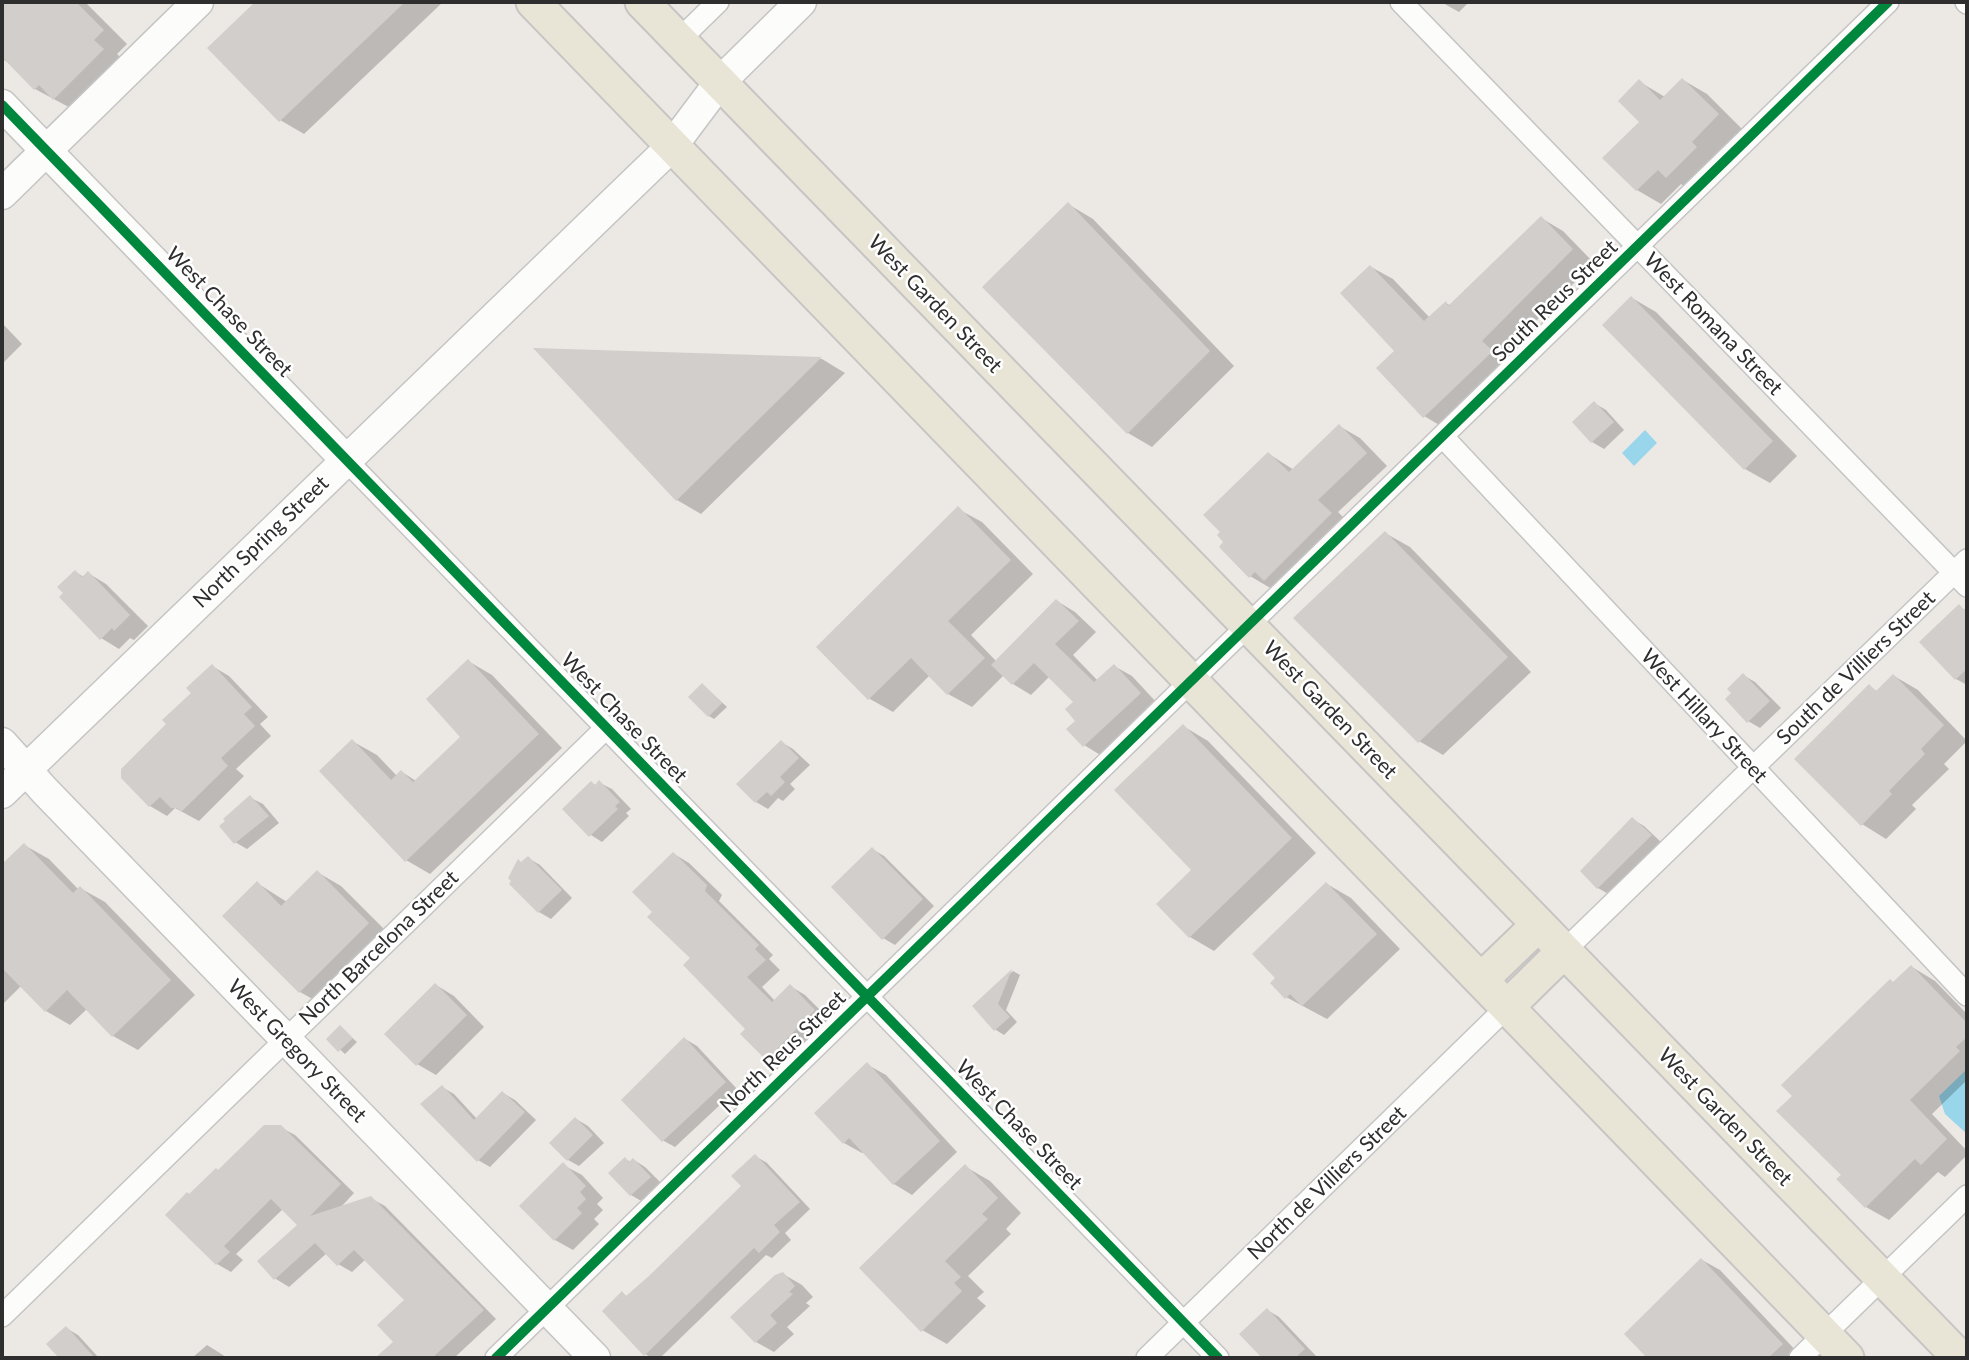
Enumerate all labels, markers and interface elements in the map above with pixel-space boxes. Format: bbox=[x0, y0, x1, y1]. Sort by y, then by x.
street label: West Garden Street bbox=[863, 230, 1007, 378]
street label: South Reus Street bbox=[1487, 235, 1623, 367]
street label: West Chase Street bbox=[161, 242, 297, 382]
street label: West Romana Street bbox=[1638, 247, 1788, 401]
street label: North Spring Street bbox=[188, 471, 334, 613]
street label: South de Villiers Street bbox=[1772, 586, 1940, 750]
street label: West Garden Street bbox=[1258, 636, 1402, 784]
street label: West Hillary Street bbox=[1635, 644, 1773, 788]
street label: West Chase Street bbox=[556, 648, 692, 788]
street label: North Barcelona Street bbox=[294, 865, 464, 1031]
street label: West Gregory Street bbox=[222, 974, 372, 1128]
street label: North Reus Street bbox=[715, 986, 851, 1118]
street label: West Garden Street bbox=[1653, 1043, 1797, 1191]
street label: West Chase Street bbox=[951, 1055, 1087, 1195]
street label: North de Villiers Street bbox=[1242, 1101, 1412, 1265]

